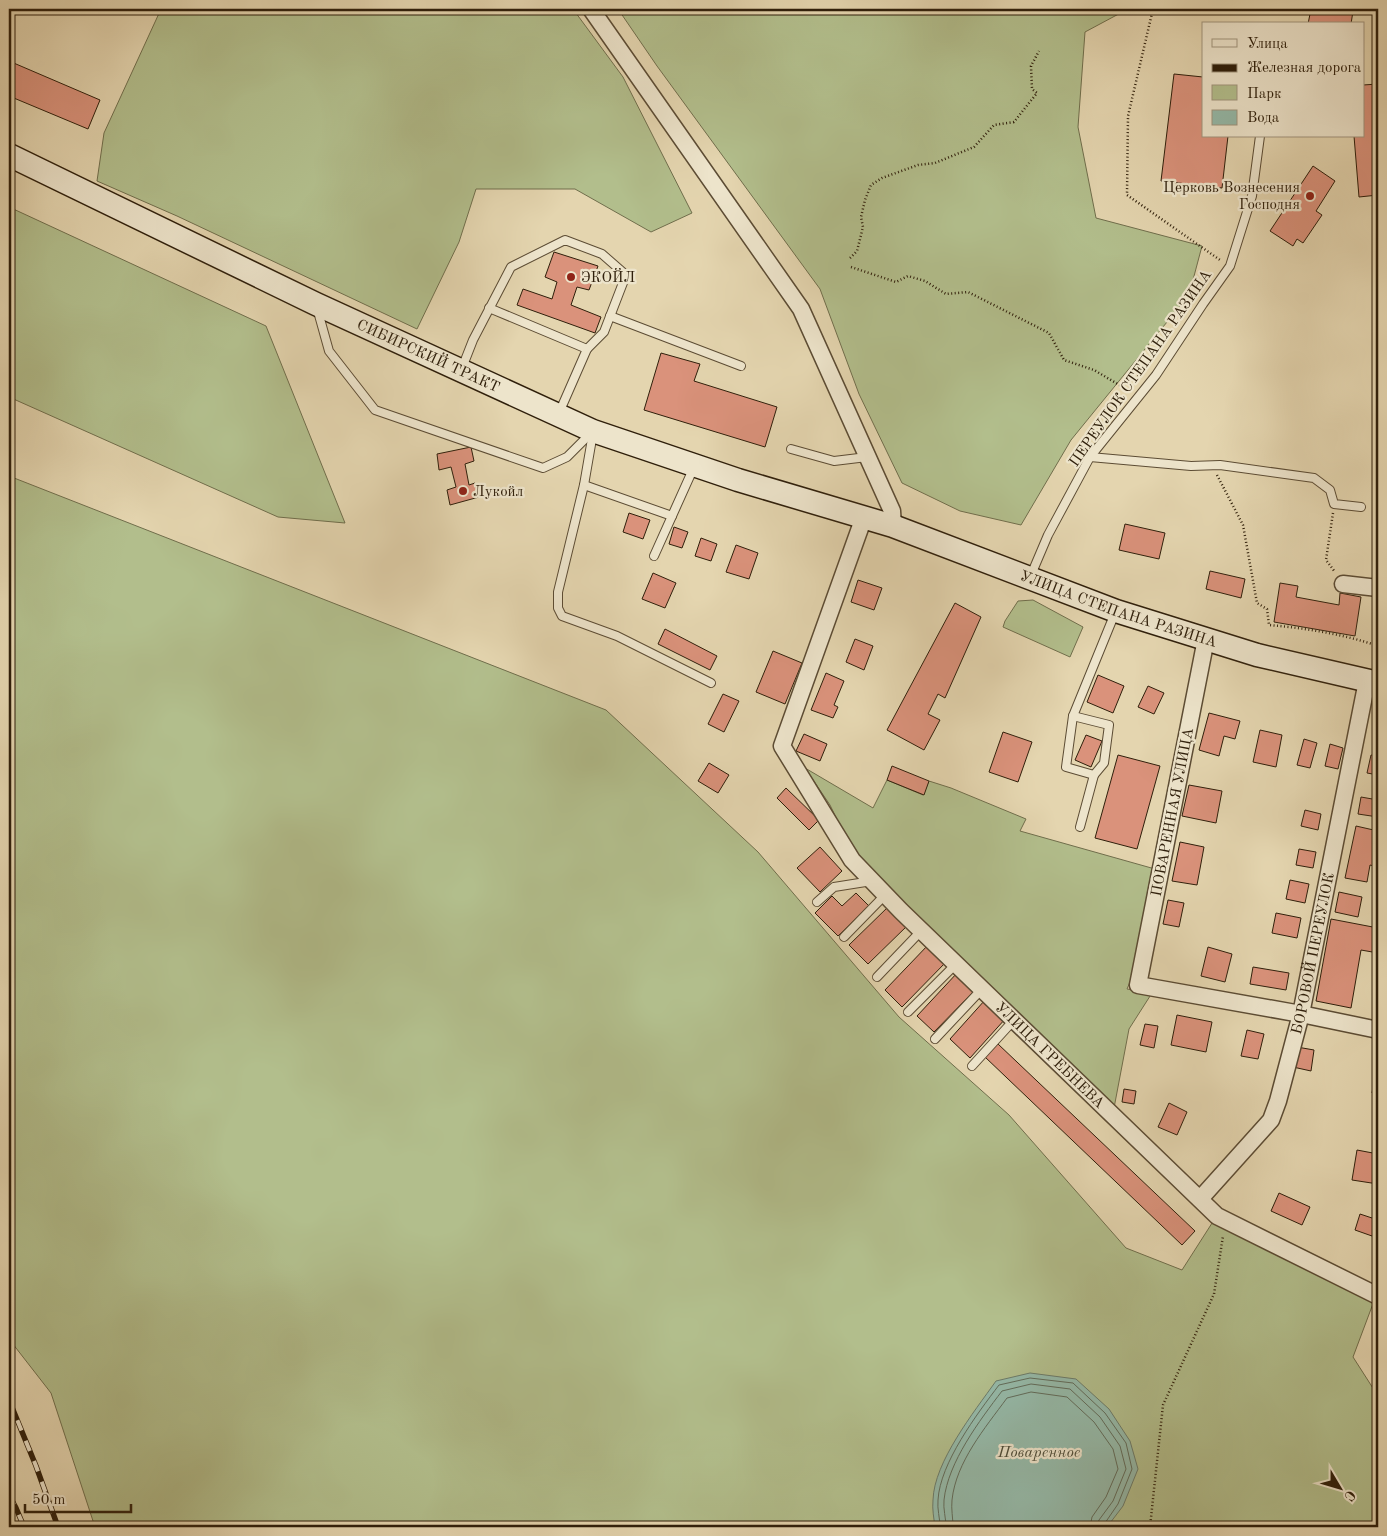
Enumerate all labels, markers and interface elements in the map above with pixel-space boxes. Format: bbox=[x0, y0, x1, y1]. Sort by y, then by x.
legend bbox=[1202, 22, 1364, 138]
text: Улица bbox=[1247, 37, 1288, 52]
text: Железная дорога bbox=[1247, 61, 1362, 76]
text: Парк bbox=[1247, 87, 1282, 102]
text: Вода bbox=[1247, 111, 1280, 126]
place label: Церковь Вознесения Господня bbox=[1163, 181, 1300, 213]
marker: Церковь Вознесения Господня bbox=[1304, 190, 1316, 202]
place label: ЭКОЙЛ bbox=[581, 267, 636, 286]
street label: ПЕРЕУЛОК СТЕПАНА РАЗИНА bbox=[1067, 267, 1215, 470]
marker: ЭКОЙЛ bbox=[565, 271, 577, 283]
street label: СИБИРСКИЙ ТРАКТ bbox=[354, 318, 502, 396]
marker: Лукойл bbox=[457, 485, 469, 497]
place label: Лукойл bbox=[473, 485, 523, 500]
street label: УЛИЦА СТЕПАНА РАЗИНА bbox=[1017, 569, 1219, 651]
street label: ПОВАРЕННАЯ УЛИЦА bbox=[1150, 726, 1197, 898]
street label: БОРОВОЙ ПЕРЕУЛОК bbox=[1290, 872, 1338, 1036]
street label: УЛИЦА ГРЕБНЕВА bbox=[992, 1000, 1107, 1112]
water label: Поваренное bbox=[997, 1445, 1081, 1461]
north arrow bbox=[1314, 1464, 1364, 1514]
scale bar bbox=[25, 1481, 131, 1513]
text: С bbox=[1341, 1487, 1358, 1503]
text: 50 m bbox=[32, 1493, 66, 1508]

